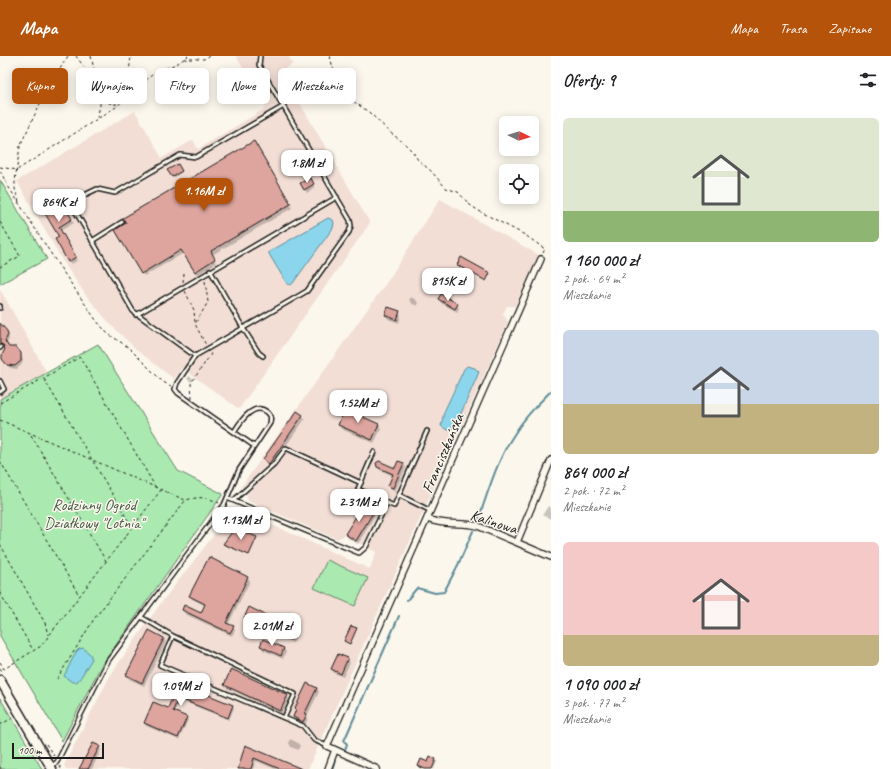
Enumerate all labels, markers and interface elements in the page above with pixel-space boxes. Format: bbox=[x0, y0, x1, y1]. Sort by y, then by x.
text: Mapa bbox=[20, 16, 57, 40]
text: Mapa bbox=[731, 20, 758, 37]
text: Trasa bbox=[780, 20, 807, 37]
text: Zapisane bbox=[829, 20, 871, 37]
chip: Kupno bbox=[12, 68, 68, 104]
chip: Wynajem bbox=[76, 68, 147, 104]
chip: Filtry bbox=[155, 68, 209, 104]
chip: Nowe bbox=[217, 68, 270, 104]
chip: Mieszkanie bbox=[278, 68, 356, 104]
icon: filters bbox=[857, 69, 879, 91]
text: Oferty: 9 bbox=[563, 70, 615, 91]
north arrow bbox=[499, 116, 539, 156]
map controls bbox=[499, 116, 539, 204]
icon: home bbox=[685, 144, 757, 216]
pin: 1.8M zł bbox=[270, 150, 344, 184]
text: 1.8M zł bbox=[290, 155, 324, 171]
button: locate bbox=[499, 164, 539, 204]
pin: 1.16M zł bbox=[163, 178, 245, 212]
text: 1.16M zł bbox=[184, 183, 224, 199]
pin: 864K zł bbox=[22, 189, 96, 223]
text: 864K zł bbox=[42, 194, 76, 210]
text: 1 160 000 zł bbox=[563, 250, 638, 271]
pin: 815K zł bbox=[411, 268, 485, 302]
text: 2 pok. · 64 m² bbox=[563, 271, 624, 287]
text: 815K zł bbox=[431, 273, 465, 289]
text: Mieszkanie bbox=[563, 287, 610, 303]
icon: home bbox=[685, 356, 757, 428]
pin: 1.52M zł bbox=[317, 390, 399, 424]
text: 1.52M zł bbox=[338, 395, 378, 411]
street label: Franciszkańska bbox=[417, 410, 469, 496]
text: 864 000 zł bbox=[563, 462, 627, 483]
text: 2 pok. · 72 m² bbox=[563, 483, 624, 499]
pin: 2.31M zł bbox=[318, 489, 400, 523]
text: 2.31M zł bbox=[339, 494, 379, 510]
park label: Rodzinny Ogród Działkowy "Lotnia" bbox=[44, 495, 147, 533]
text: Mieszkanie bbox=[563, 499, 610, 515]
street label: Kalinowa bbox=[468, 505, 521, 539]
pin: 1.13M zł bbox=[200, 507, 282, 541]
text: 1.13M zł bbox=[221, 512, 261, 528]
icon: home bbox=[685, 568, 757, 640]
pin: 2.01M zł bbox=[231, 613, 313, 647]
text: 2.01M zł bbox=[252, 618, 292, 634]
pin: 1.09M zł bbox=[140, 673, 222, 707]
text: 1 090 000 zł bbox=[563, 674, 638, 695]
text: 1.09M zł bbox=[161, 678, 201, 694]
text: 3 pok. · 77 m² bbox=[563, 695, 624, 711]
text: Mieszkanie bbox=[563, 711, 610, 727]
scale bar bbox=[12, 741, 104, 760]
text: 100 m bbox=[18, 743, 42, 757]

